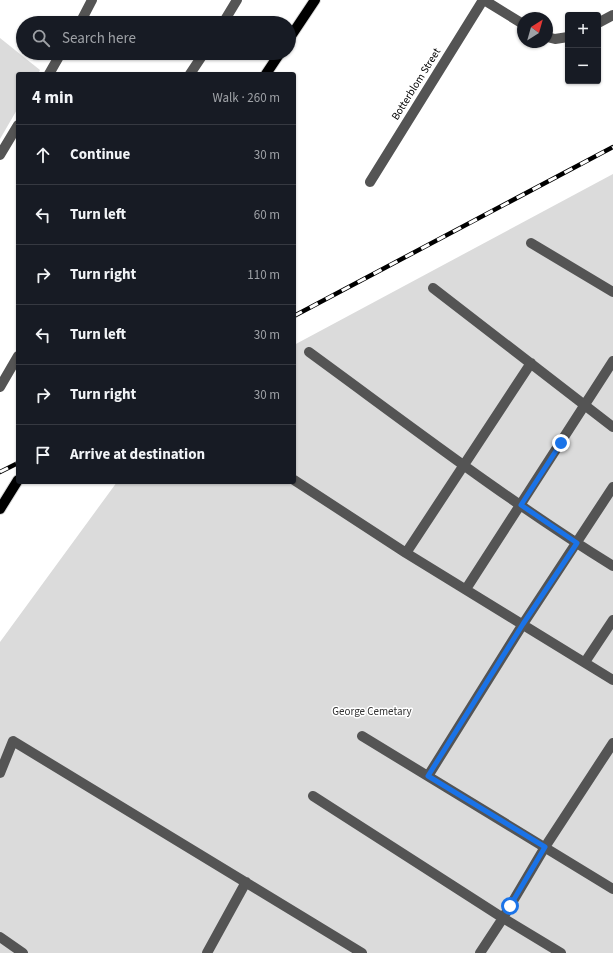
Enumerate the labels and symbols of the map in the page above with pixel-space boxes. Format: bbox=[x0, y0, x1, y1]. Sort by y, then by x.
north arrow bbox=[517, 12, 553, 48]
street label: Botterblom Street bbox=[388, 45, 444, 123]
route end bbox=[552, 434, 570, 452]
park label: George Cemetary bbox=[332, 704, 412, 719]
route start bbox=[501, 897, 519, 915]

